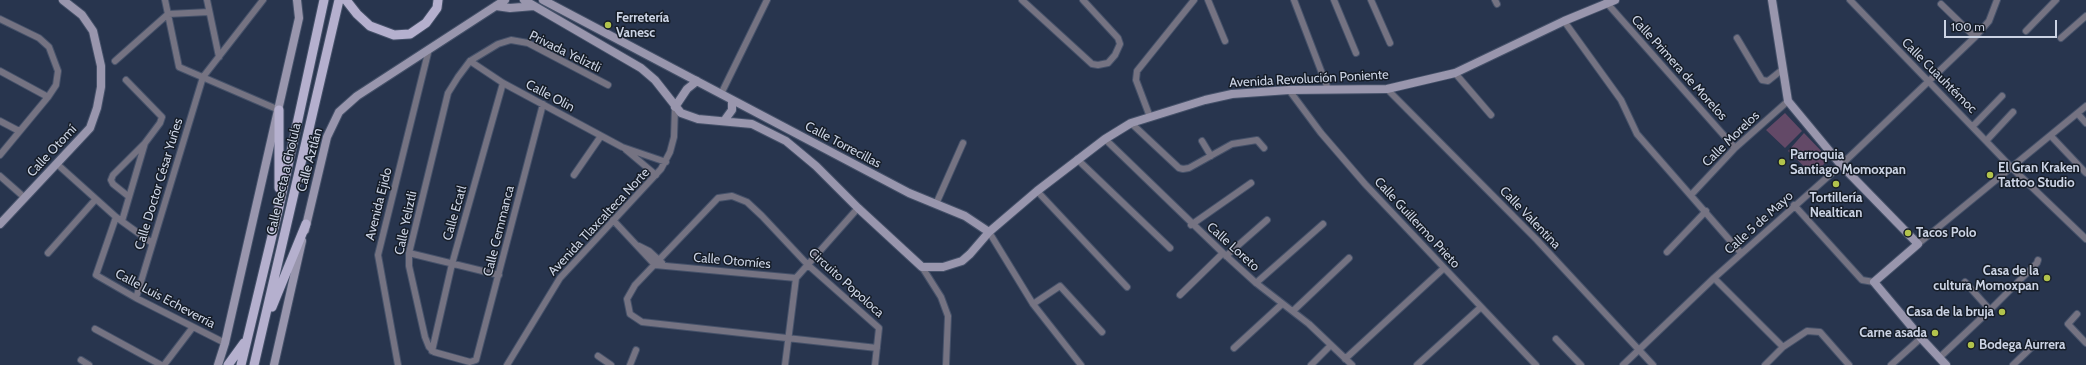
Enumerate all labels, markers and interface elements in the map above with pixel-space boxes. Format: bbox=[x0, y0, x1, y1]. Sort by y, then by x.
place label: Ferretería Vanesc bbox=[616, 10, 669, 41]
street label: Calle Primera de Morelos bbox=[1628, 12, 1730, 124]
scale bar bbox=[1946, 12, 2059, 38]
text: 100 m bbox=[1951, 19, 1985, 34]
marker: Ferretería Vanesc bbox=[603, 20, 613, 30]
street label: Privada Yeliztli bbox=[526, 28, 604, 76]
street label: Calle Cuauhtémoc bbox=[1898, 35, 1980, 117]
street label: Avenida Revolución Poniente bbox=[1229, 67, 1389, 91]
street label: Calle Olin bbox=[523, 77, 577, 115]
street label: Calle Morelos bbox=[1699, 108, 1763, 170]
street label: Calle Doctor César Yuñes bbox=[132, 116, 186, 252]
street label: Calle Torrecillas bbox=[802, 118, 884, 172]
street label: Calle Otomí bbox=[24, 122, 80, 180]
street label: Calle Recta a Cholula bbox=[264, 122, 304, 236]
street label: Calle Aztlán bbox=[294, 127, 326, 193]
place label: Parroquia Santiago Momoxpan bbox=[1790, 147, 1906, 178]
marker: Parroquia Santiago Momoxpan bbox=[1777, 157, 1787, 167]
place label: El Gran Kraken Tattoo Studio bbox=[1998, 160, 2080, 191]
street label: Avenida Tlaxcalteca Norte bbox=[545, 165, 653, 279]
street label: Avenida Ejido bbox=[362, 166, 396, 242]
marker: El Gran Kraken Tattoo Studio bbox=[1985, 170, 1995, 180]
street label: Calle Guillermo Prieto bbox=[1371, 174, 1463, 272]
marker: Tortillería Nealtican bbox=[1831, 179, 1841, 189]
street label: Calle Valentina bbox=[1496, 183, 1564, 253]
street label: Calle Ecatl bbox=[440, 184, 470, 242]
street label: Calle Cemmanca bbox=[480, 184, 518, 278]
street label: Calle 5 de Mayo bbox=[1722, 188, 1796, 258]
street label: Calle Yeliztli bbox=[392, 190, 420, 256]
place label: Tortillería Nealtican bbox=[1810, 190, 1862, 221]
street label: Calle Loreto bbox=[1203, 219, 1263, 275]
place label: Tacos Polo bbox=[1916, 225, 1976, 241]
marker: Tacos Polo bbox=[1903, 228, 1913, 238]
street label: Circuito Popoloca bbox=[805, 245, 887, 321]
street label: Calle Otomíes bbox=[693, 250, 771, 272]
place label: Casa de la cultura Momoxpan bbox=[1933, 263, 2039, 294]
street label: Calle Luis Echeverría bbox=[112, 266, 218, 332]
marker: Casa de la cultura Momoxpan bbox=[2042, 273, 2052, 283]
place label: Casa de la bruja bbox=[1906, 304, 1994, 320]
marker: Casa de la bruja bbox=[1997, 307, 2007, 317]
place label: Carne asada bbox=[1859, 325, 1927, 341]
marker: Carne asada bbox=[1930, 328, 1940, 338]
place label: Bodega Aurrera bbox=[1979, 337, 2066, 353]
marker: Bodega Aurrera bbox=[1966, 340, 1976, 350]

